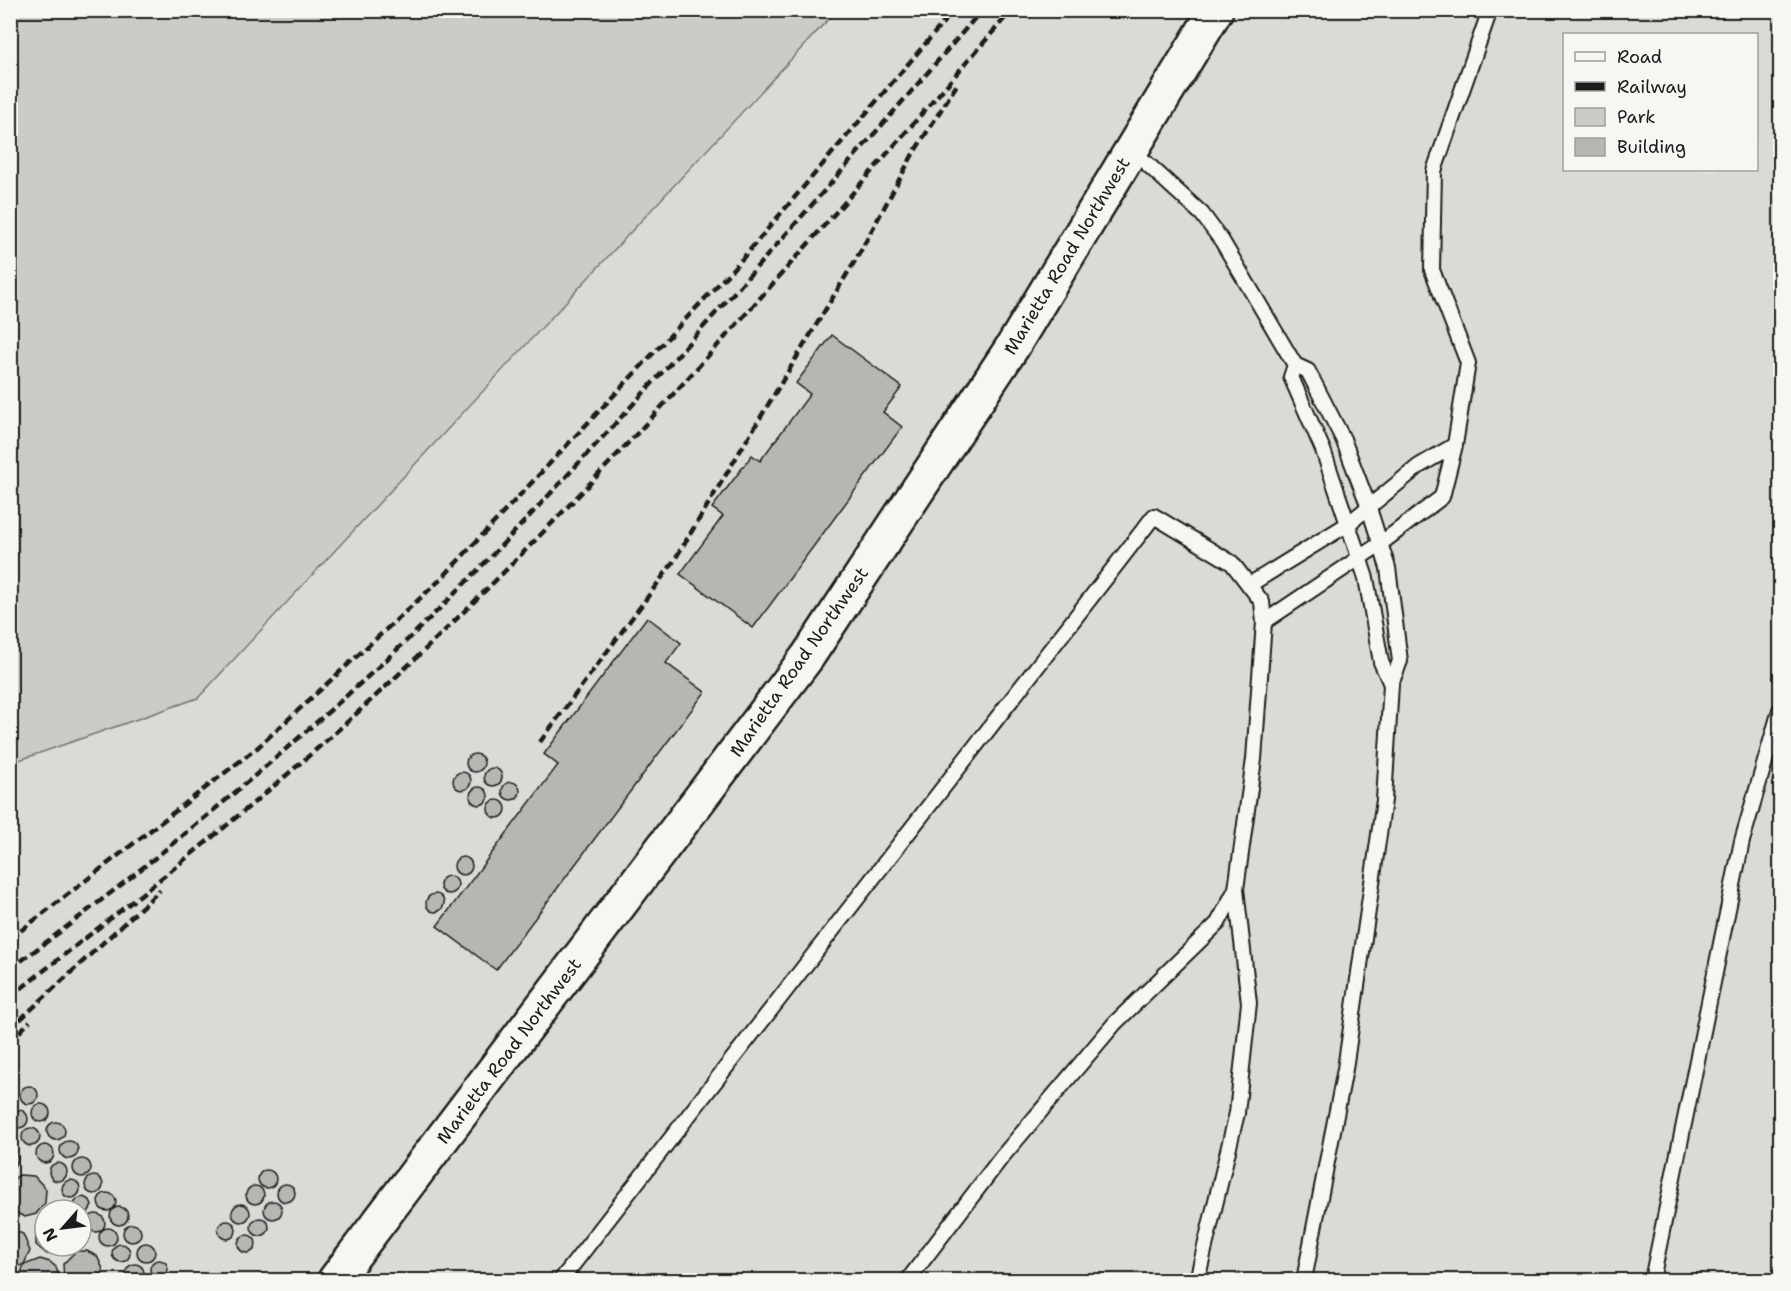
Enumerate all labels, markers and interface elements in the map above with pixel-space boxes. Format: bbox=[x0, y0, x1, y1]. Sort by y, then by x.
legend bbox=[1563, 33, 1758, 171]
text: Road bbox=[1617, 45, 1662, 69]
text: Railway bbox=[1617, 75, 1687, 99]
text: Park bbox=[1617, 105, 1656, 129]
text: Building bbox=[1617, 135, 1686, 159]
street label: Marietta Road Northwest bbox=[998, 153, 1136, 359]
street label: Marietta Road Northwest bbox=[724, 562, 874, 762]
street label: Marietta Road Northwest bbox=[431, 953, 587, 1149]
north arrow bbox=[33, 1198, 93, 1258]
text: N bbox=[38, 1224, 62, 1245]

